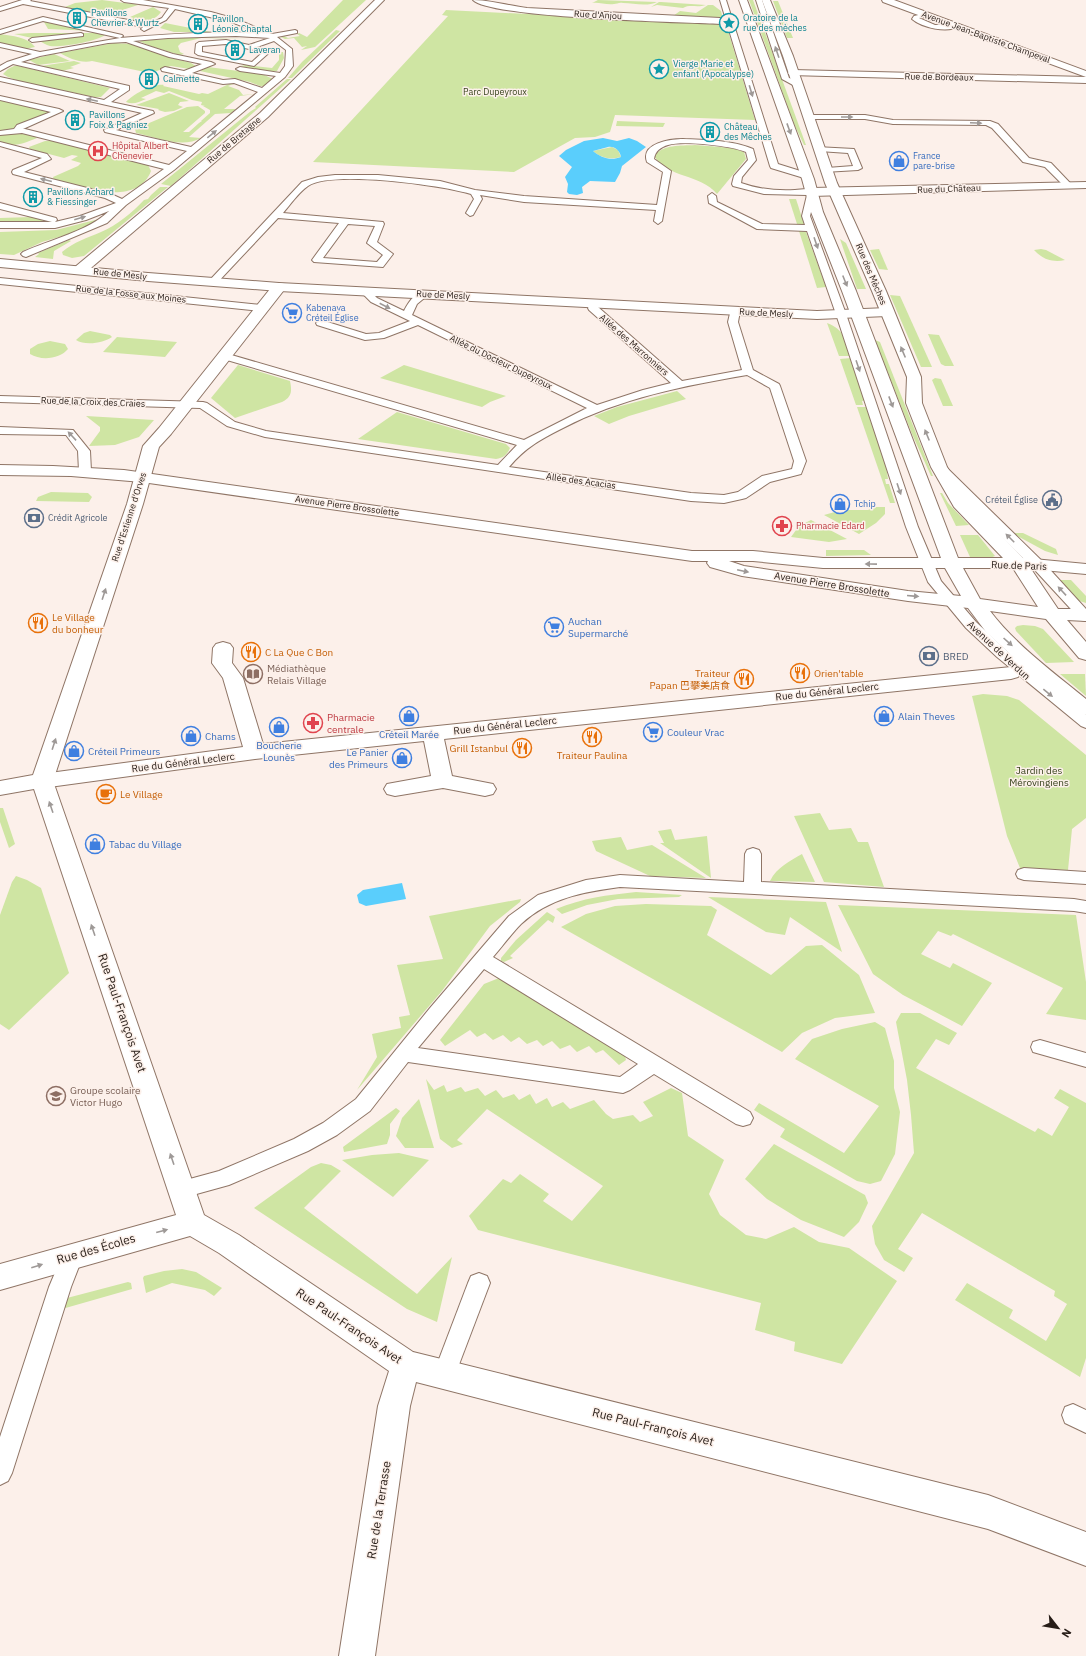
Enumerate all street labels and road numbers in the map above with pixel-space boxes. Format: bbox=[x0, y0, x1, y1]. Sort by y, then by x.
street label: Rue d'Anjou bbox=[574, 8, 622, 21]
street label: Avenue Jean-Baptiste Champeval bbox=[920, 8, 1052, 65]
street label: Rue de Bordeaux bbox=[904, 70, 974, 83]
street label: Rue de Bretagne bbox=[204, 114, 263, 165]
street label: Rue du Château bbox=[917, 182, 981, 195]
street label: Rue des Mèches bbox=[854, 241, 889, 306]
street label: Rue de Mesly bbox=[93, 265, 148, 282]
street label: Rue de la Fosse aux Moines bbox=[75, 282, 187, 305]
street label: Rue de Mesly bbox=[416, 288, 471, 301]
street label: Rue de Mesly bbox=[739, 306, 794, 319]
street label: Allée des Marronniers bbox=[597, 312, 671, 378]
street label: Allée du Docteur Dupeyroux bbox=[448, 332, 555, 391]
street label: Rue de la Croix des Craies bbox=[41, 394, 145, 409]
street label: Allée des Acacias bbox=[545, 470, 617, 491]
street label: Rue d'Estienne d'Orves bbox=[109, 471, 148, 563]
street label: Avenue Pierre Brossolette bbox=[294, 493, 400, 518]
street label: Rue de Paris bbox=[991, 558, 1047, 573]
street label: Avenue Pierre Brossolette bbox=[773, 569, 891, 600]
street label: Avenue de Verdun bbox=[964, 618, 1033, 683]
street label: Rue du Général Leclerc bbox=[775, 680, 879, 703]
street label: Rue du Général Leclerc bbox=[453, 714, 557, 737]
street label: Rue du Général Leclerc bbox=[131, 750, 235, 775]
street label: Rue Paul-François Avet bbox=[95, 951, 150, 1074]
street label: Rue des Écoles bbox=[55, 1230, 137, 1267]
street label: Rue Paul-François Avet bbox=[293, 1285, 405, 1367]
street label: Rue Paul-François Avet bbox=[591, 1404, 715, 1449]
street label: Rue de la Terrasse bbox=[363, 1460, 394, 1560]

